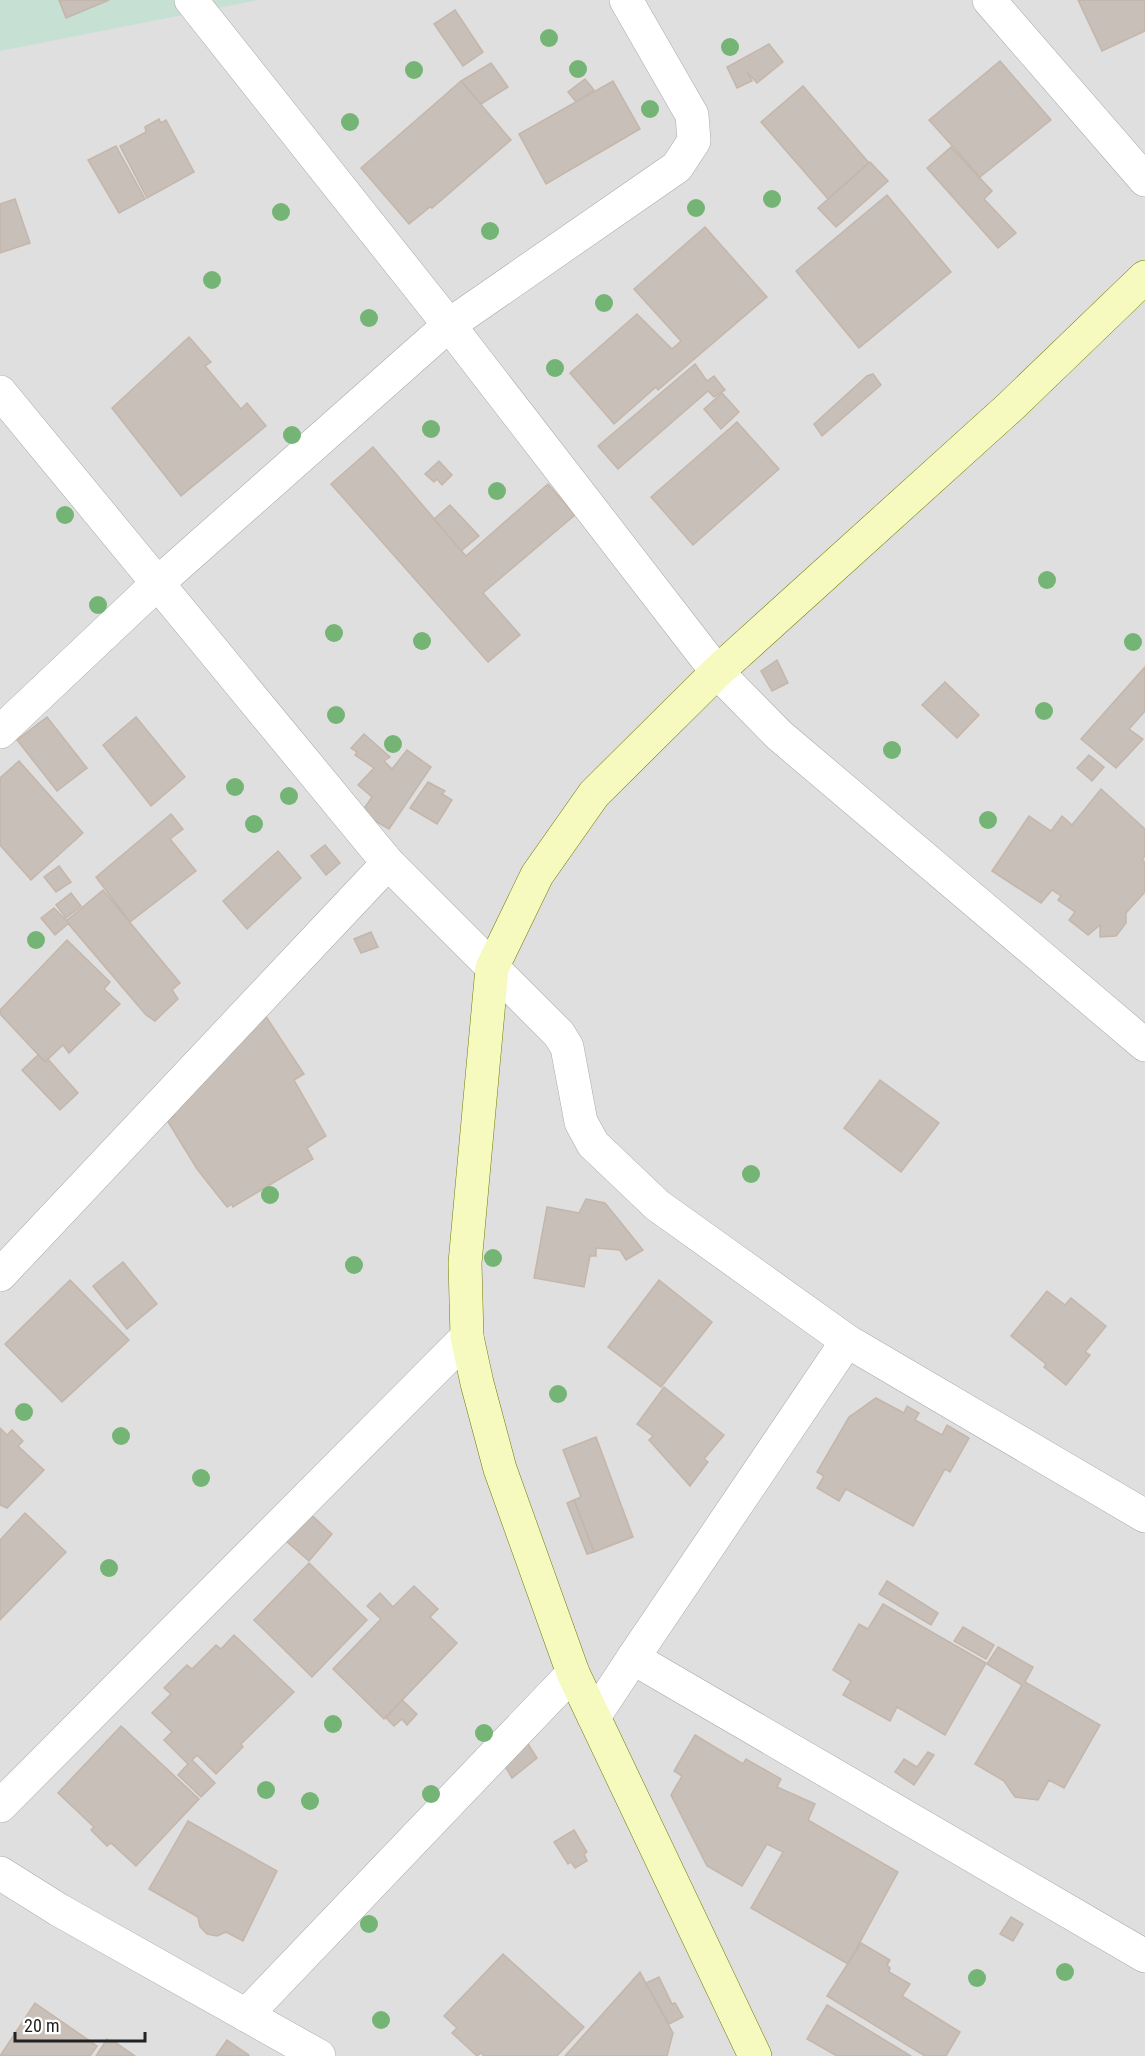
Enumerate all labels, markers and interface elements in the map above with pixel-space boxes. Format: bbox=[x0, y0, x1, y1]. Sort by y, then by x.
scale bar bbox=[15, 2005, 146, 2043]
text: 20 m bbox=[24, 2015, 59, 2036]

